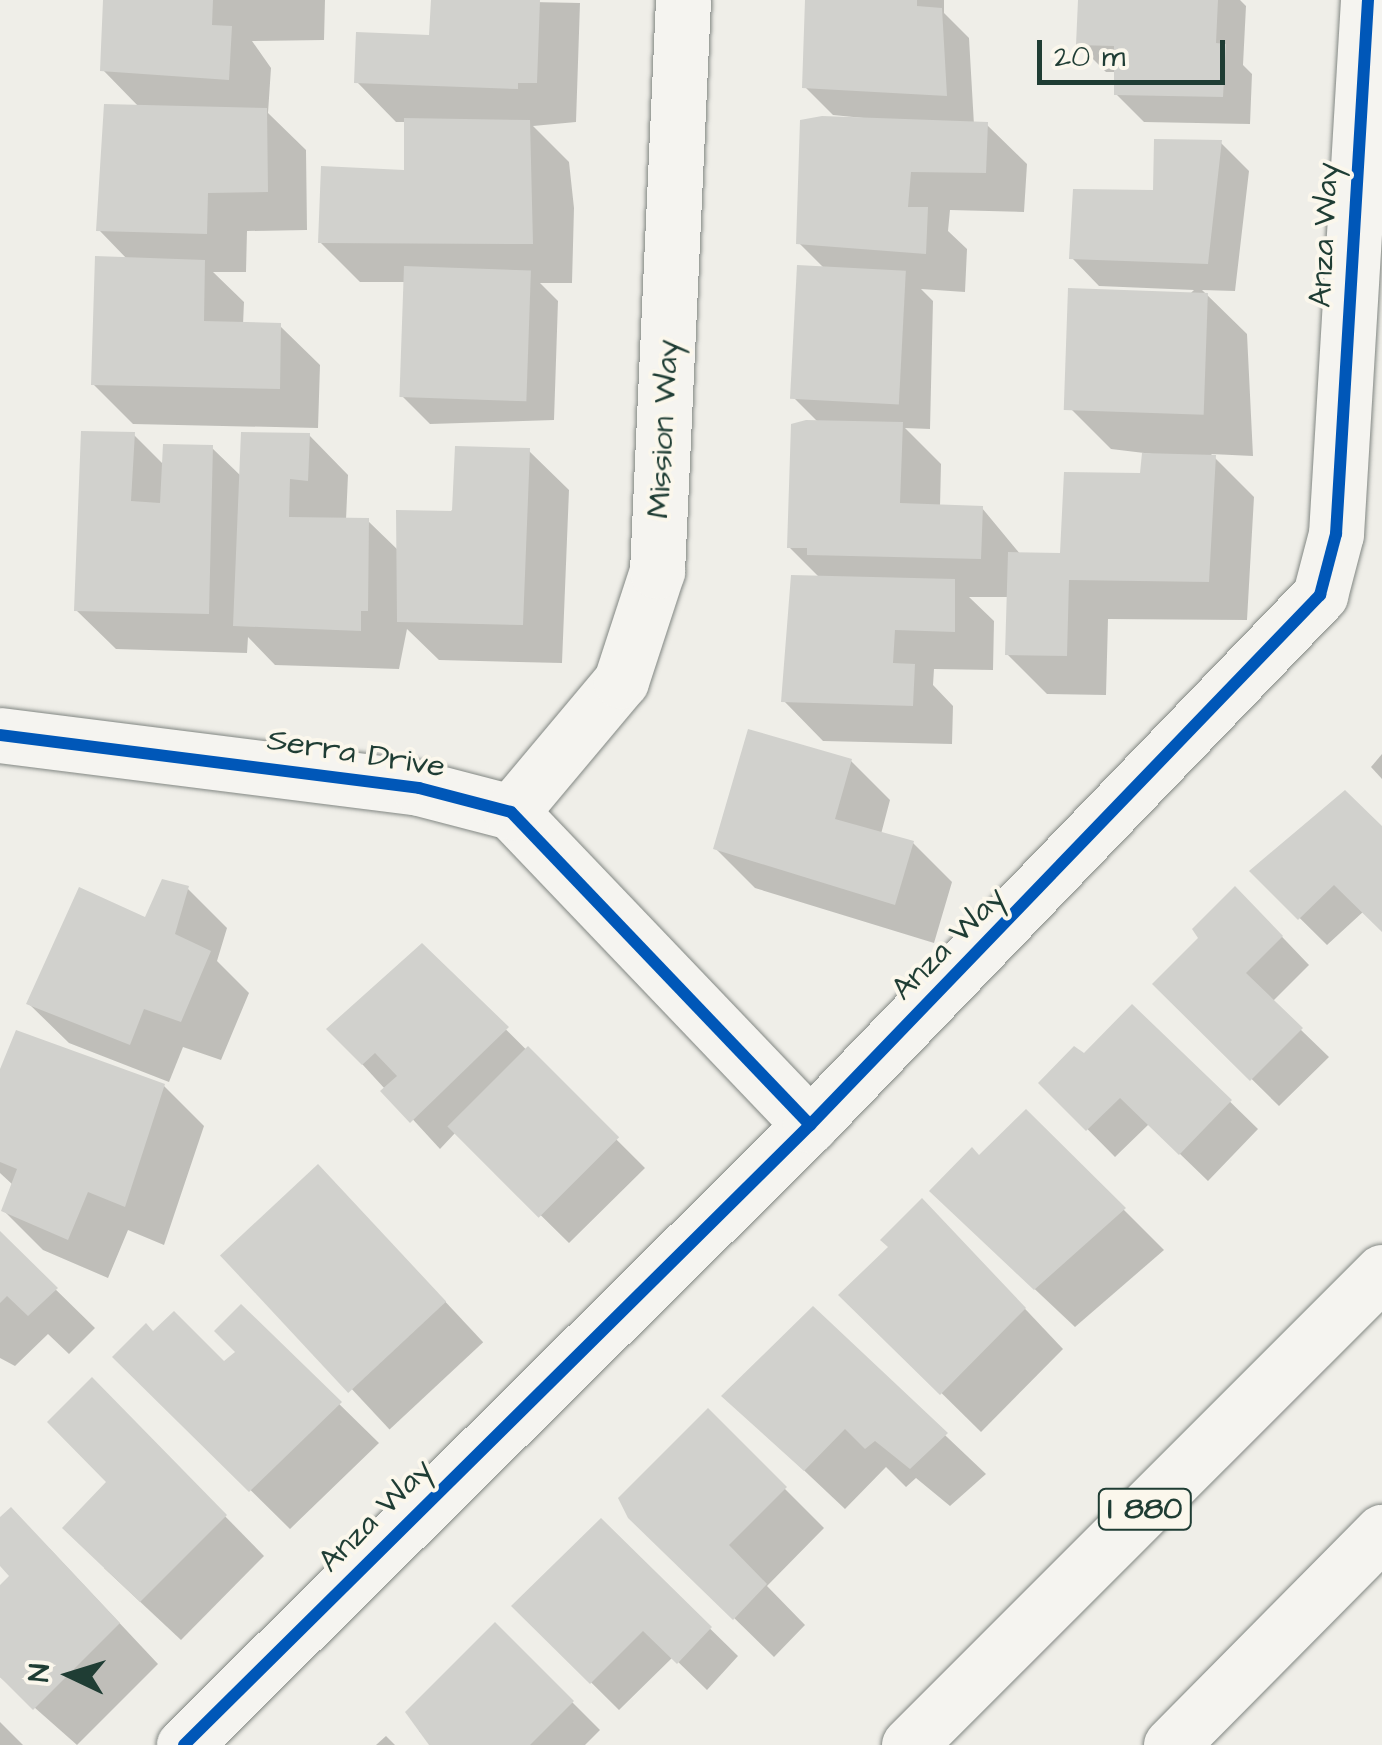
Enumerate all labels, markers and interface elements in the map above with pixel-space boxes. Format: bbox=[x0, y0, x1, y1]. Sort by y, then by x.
scale bar bbox=[1042, 20, 1230, 82]
text: 20 m bbox=[1054, 36, 1125, 78]
street label: Anza Way bbox=[1302, 161, 1348, 309]
street label: Mission Way bbox=[640, 339, 688, 519]
street label: Serra Drive bbox=[264, 721, 448, 787]
street label: Anza Way bbox=[884, 879, 1014, 1009]
street label: Anza Way bbox=[311, 1451, 441, 1581]
road number: I 880 bbox=[1098, 1484, 1192, 1534]
north arrow bbox=[20, 1625, 120, 1725]
text: N bbox=[20, 1663, 60, 1683]

